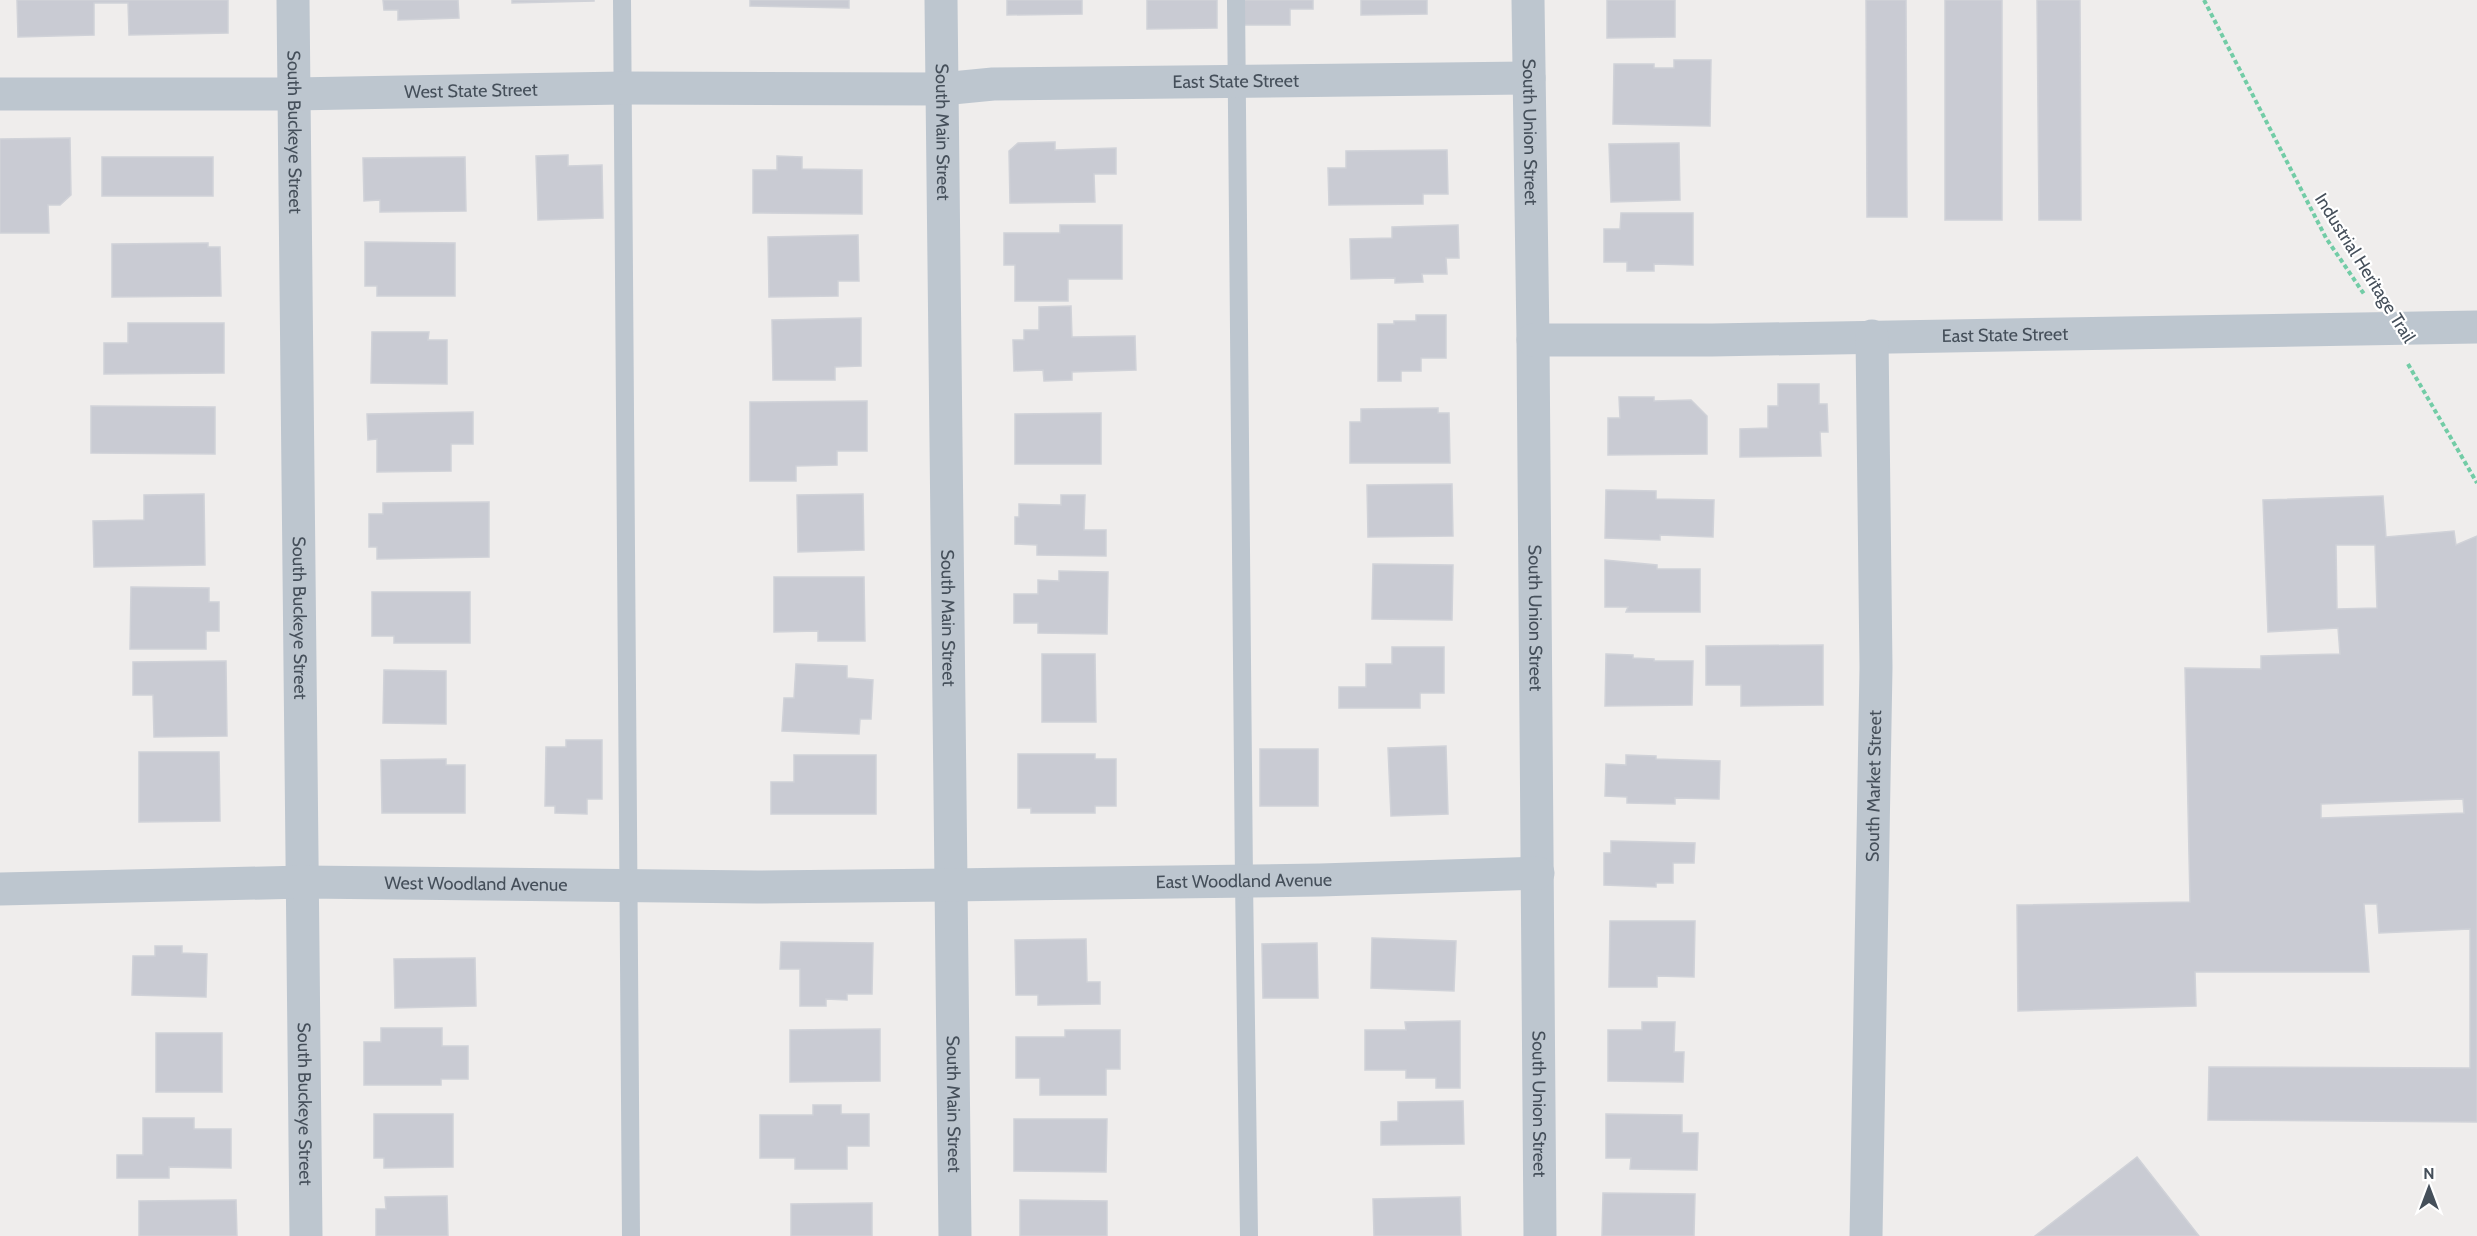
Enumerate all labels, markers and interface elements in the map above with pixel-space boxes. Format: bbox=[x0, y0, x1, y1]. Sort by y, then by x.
street label: South Buckeye Street bbox=[283, 50, 306, 214]
street label: South Union Street bbox=[1518, 58, 1542, 206]
street label: South Main Street bbox=[931, 63, 954, 201]
street label: East State Street bbox=[1172, 70, 1299, 93]
street label: West State Street bbox=[404, 79, 538, 103]
street label: Industrial Heritage Trail bbox=[2310, 189, 2420, 348]
street label: East State Street bbox=[1941, 323, 2068, 347]
street label: South Buckeye Street bbox=[288, 536, 311, 700]
street label: South Union Street bbox=[1524, 544, 1547, 691]
street label: South Main Street bbox=[936, 549, 960, 687]
street label: South Market Street bbox=[1862, 710, 1886, 862]
street label: East Woodland Avenue bbox=[1155, 869, 1332, 893]
street label: West Woodland Avenue bbox=[384, 872, 568, 896]
street label: South Buckeye Street bbox=[293, 1022, 316, 1186]
street label: South Union Street bbox=[1527, 1030, 1551, 1177]
street label: South Main Street bbox=[942, 1035, 965, 1173]
north arrow bbox=[2399, 1158, 2459, 1218]
text: N bbox=[2423, 1164, 2435, 1183]

